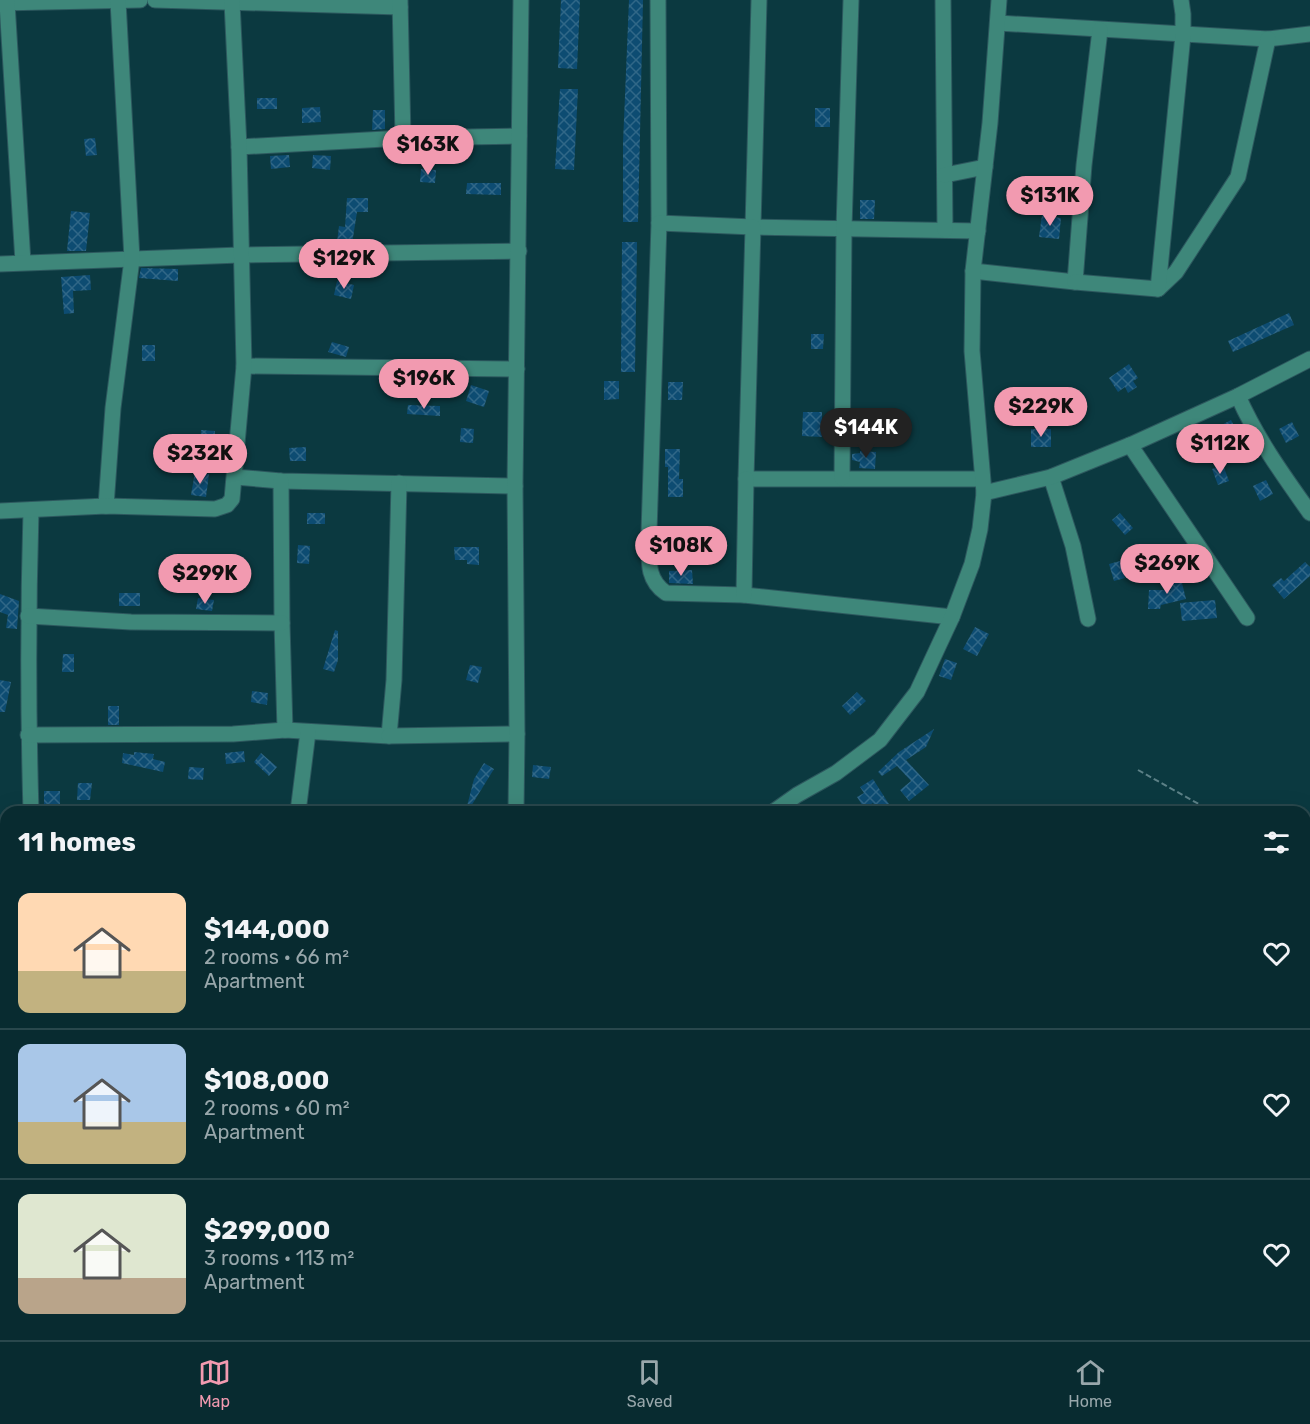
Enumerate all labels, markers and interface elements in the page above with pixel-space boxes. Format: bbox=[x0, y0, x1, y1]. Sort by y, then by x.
pin: $163K bbox=[386, 125, 470, 176]
text: $163K bbox=[397, 132, 459, 156]
pin: $131K bbox=[1008, 176, 1092, 227]
text: $131K bbox=[1020, 183, 1080, 207]
pin: $129K bbox=[302, 239, 386, 290]
text: $129K bbox=[313, 246, 375, 270]
pin: $196K bbox=[382, 359, 466, 410]
text: $196K bbox=[393, 366, 455, 390]
pin: $229K bbox=[999, 387, 1083, 438]
text: $229K bbox=[1008, 394, 1074, 418]
pin: $144K bbox=[824, 408, 908, 459]
text: $144K bbox=[834, 415, 898, 439]
pin: $112K bbox=[1178, 424, 1262, 475]
text: $112K bbox=[1190, 431, 1250, 455]
pin: $232K bbox=[158, 434, 242, 485]
text: $232K bbox=[167, 441, 233, 465]
pin: $108K bbox=[639, 526, 723, 577]
text: $108K bbox=[649, 533, 713, 557]
pin: $269K bbox=[1125, 544, 1209, 595]
text: $269K bbox=[1134, 551, 1200, 575]
pin: $299K bbox=[163, 554, 247, 605]
text: $299K bbox=[172, 561, 238, 585]
icon: filters bbox=[1260, 826, 1293, 859]
text: 11 homes bbox=[18, 827, 136, 858]
text: $144,000 bbox=[204, 914, 330, 945]
icon: home bbox=[66, 917, 138, 989]
icon: heart bbox=[1260, 937, 1293, 970]
text: 2 rooms · 66 m² bbox=[204, 945, 349, 969]
text: Apartment bbox=[204, 969, 305, 993]
text: $108,000 bbox=[204, 1065, 330, 1096]
icon: home bbox=[66, 1068, 138, 1140]
icon: heart bbox=[1260, 1088, 1293, 1121]
text: 2 rooms · 60 m² bbox=[204, 1096, 350, 1120]
text: Apartment bbox=[204, 1120, 305, 1144]
text: $299,000 bbox=[204, 1215, 330, 1246]
icon: home bbox=[66, 1218, 138, 1290]
icon: heart bbox=[1260, 1238, 1293, 1271]
text: 3 rooms · 113 m² bbox=[204, 1246, 354, 1270]
text: Apartment bbox=[204, 1270, 305, 1294]
tab: Map bbox=[198, 1356, 231, 1411]
tab: Saved bbox=[627, 1356, 672, 1411]
tab: Home bbox=[1068, 1356, 1112, 1411]

